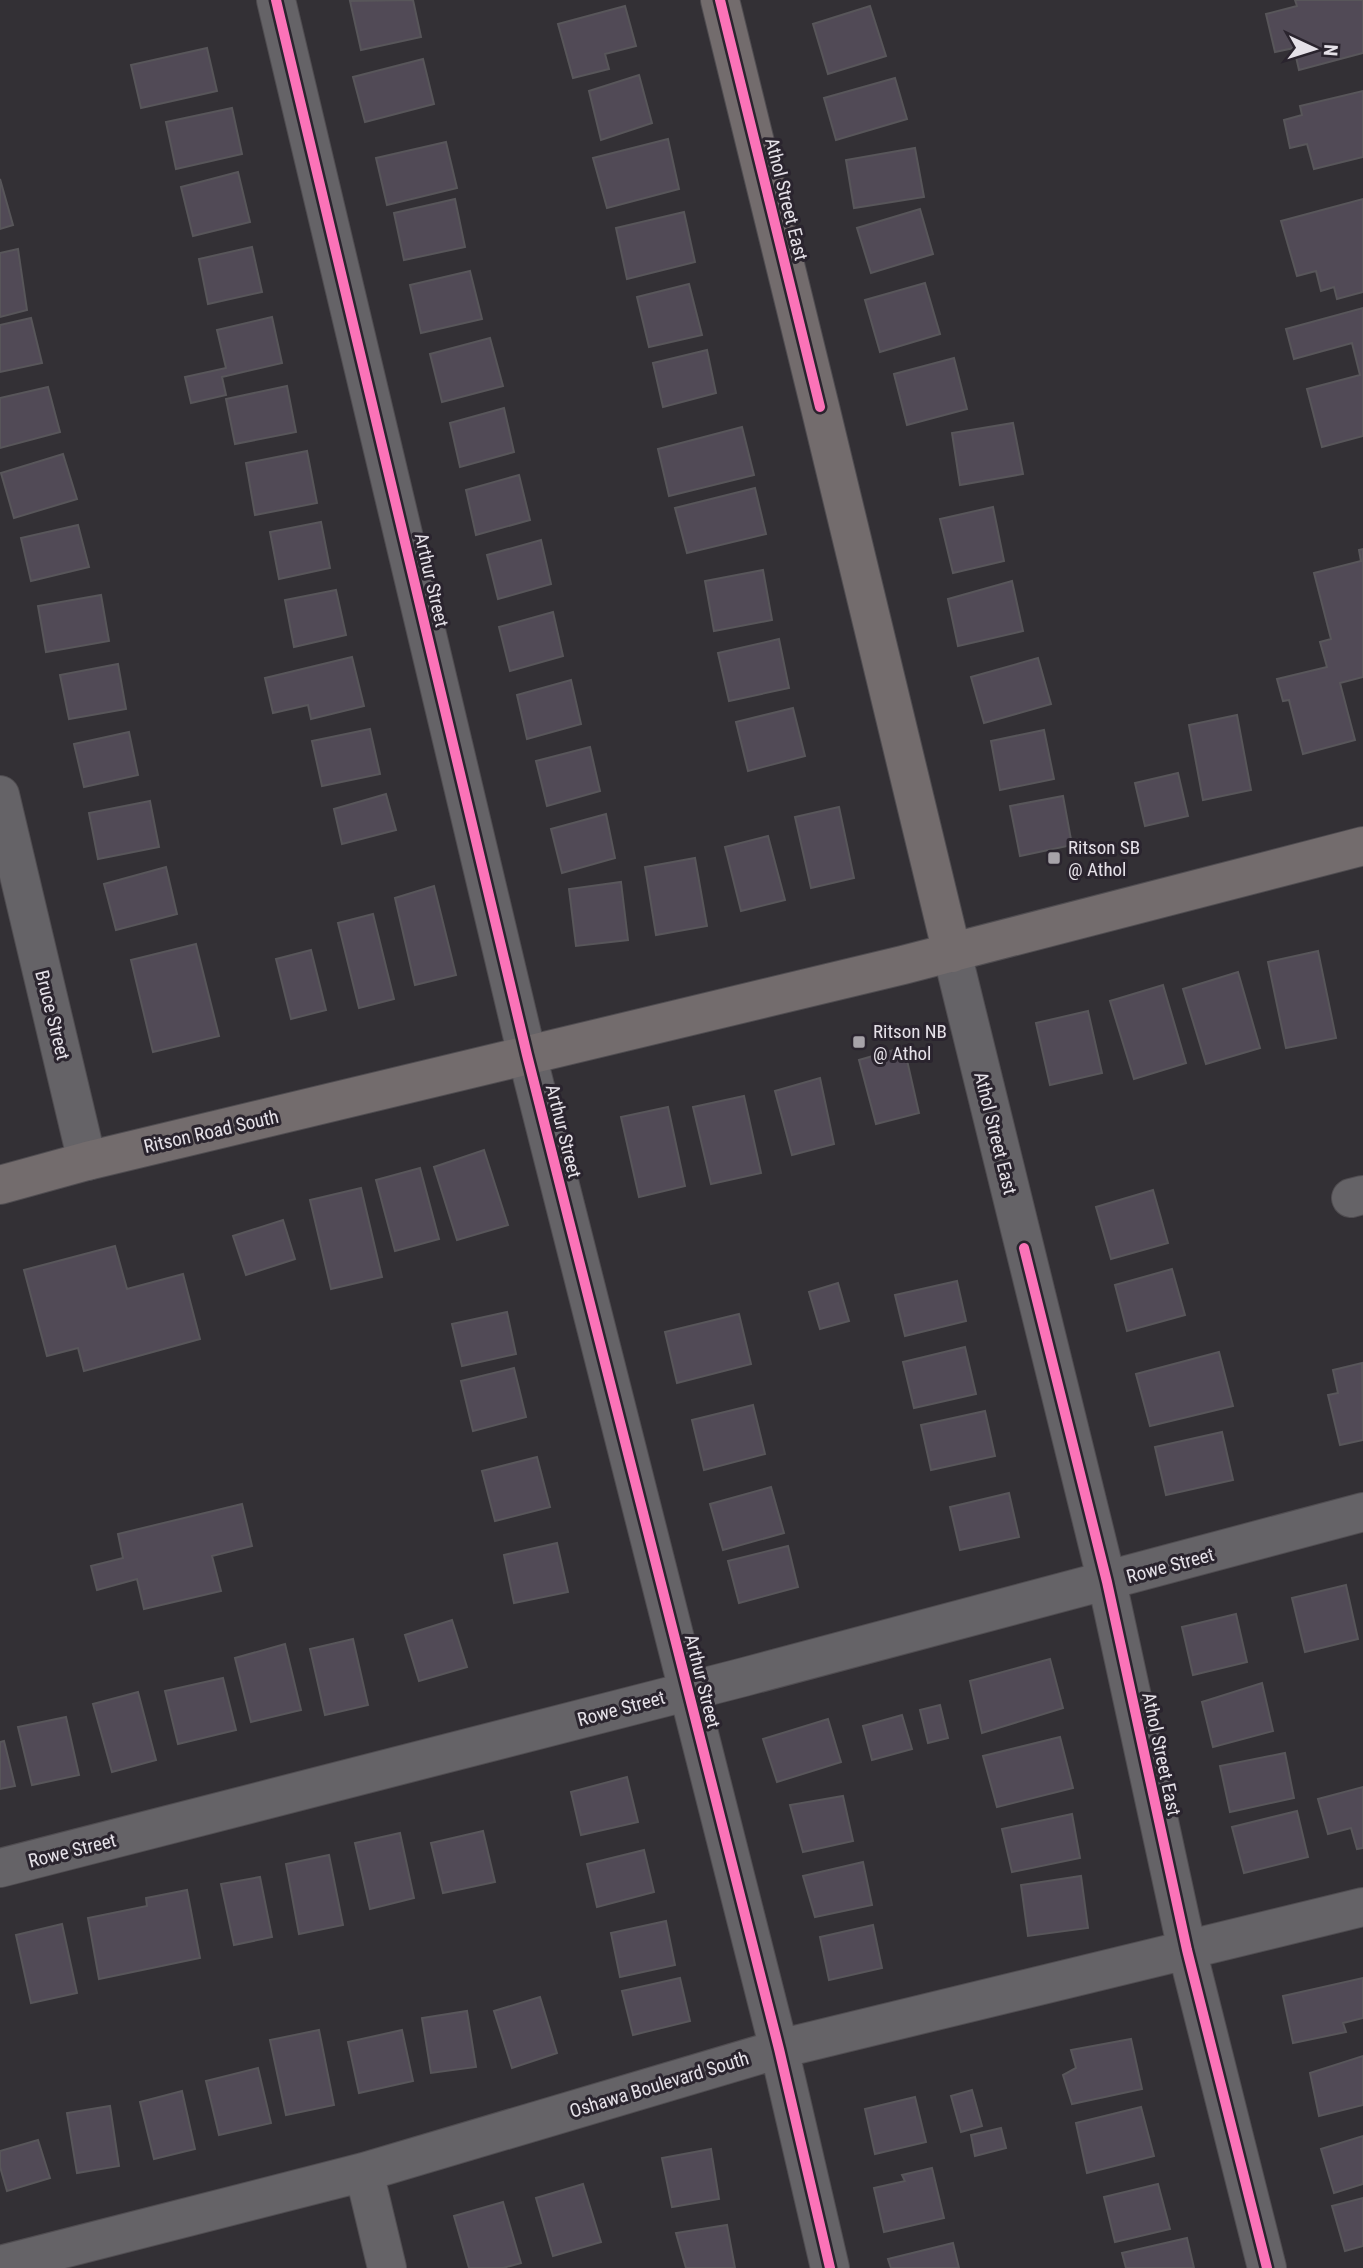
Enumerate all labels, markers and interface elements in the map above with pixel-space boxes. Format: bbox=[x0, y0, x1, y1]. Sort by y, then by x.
north arrow bbox=[1279, 14, 1349, 84]
text: N bbox=[1319, 44, 1342, 57]
street label: Athol Street East bbox=[760, 135, 813, 263]
street label: Arthur Street bbox=[410, 531, 454, 629]
place label: Ritson SB @ Athol bbox=[1068, 836, 1140, 881]
marker: Ritson SB @ Athol bbox=[1046, 850, 1062, 866]
street label: Bruce Street bbox=[30, 968, 75, 1062]
place label: Ritson NB @ Athol bbox=[873, 1020, 947, 1065]
marker: Ritson NB @ Athol bbox=[851, 1034, 867, 1050]
street label: Athol Street East bbox=[969, 1069, 1022, 1197]
street label: Arthur Street bbox=[541, 1082, 586, 1180]
street label: Ritson Road South bbox=[141, 1105, 281, 1158]
street label: Rowe Street bbox=[1124, 1543, 1216, 1588]
street label: Arthur Street bbox=[680, 1632, 725, 1730]
street label: Rowe Street bbox=[575, 1686, 667, 1731]
street label: Athol Street East bbox=[1137, 1690, 1186, 1818]
street label: Rowe Street bbox=[26, 1828, 118, 1873]
street label: Oshawa Boulevard South bbox=[567, 2046, 752, 2123]

